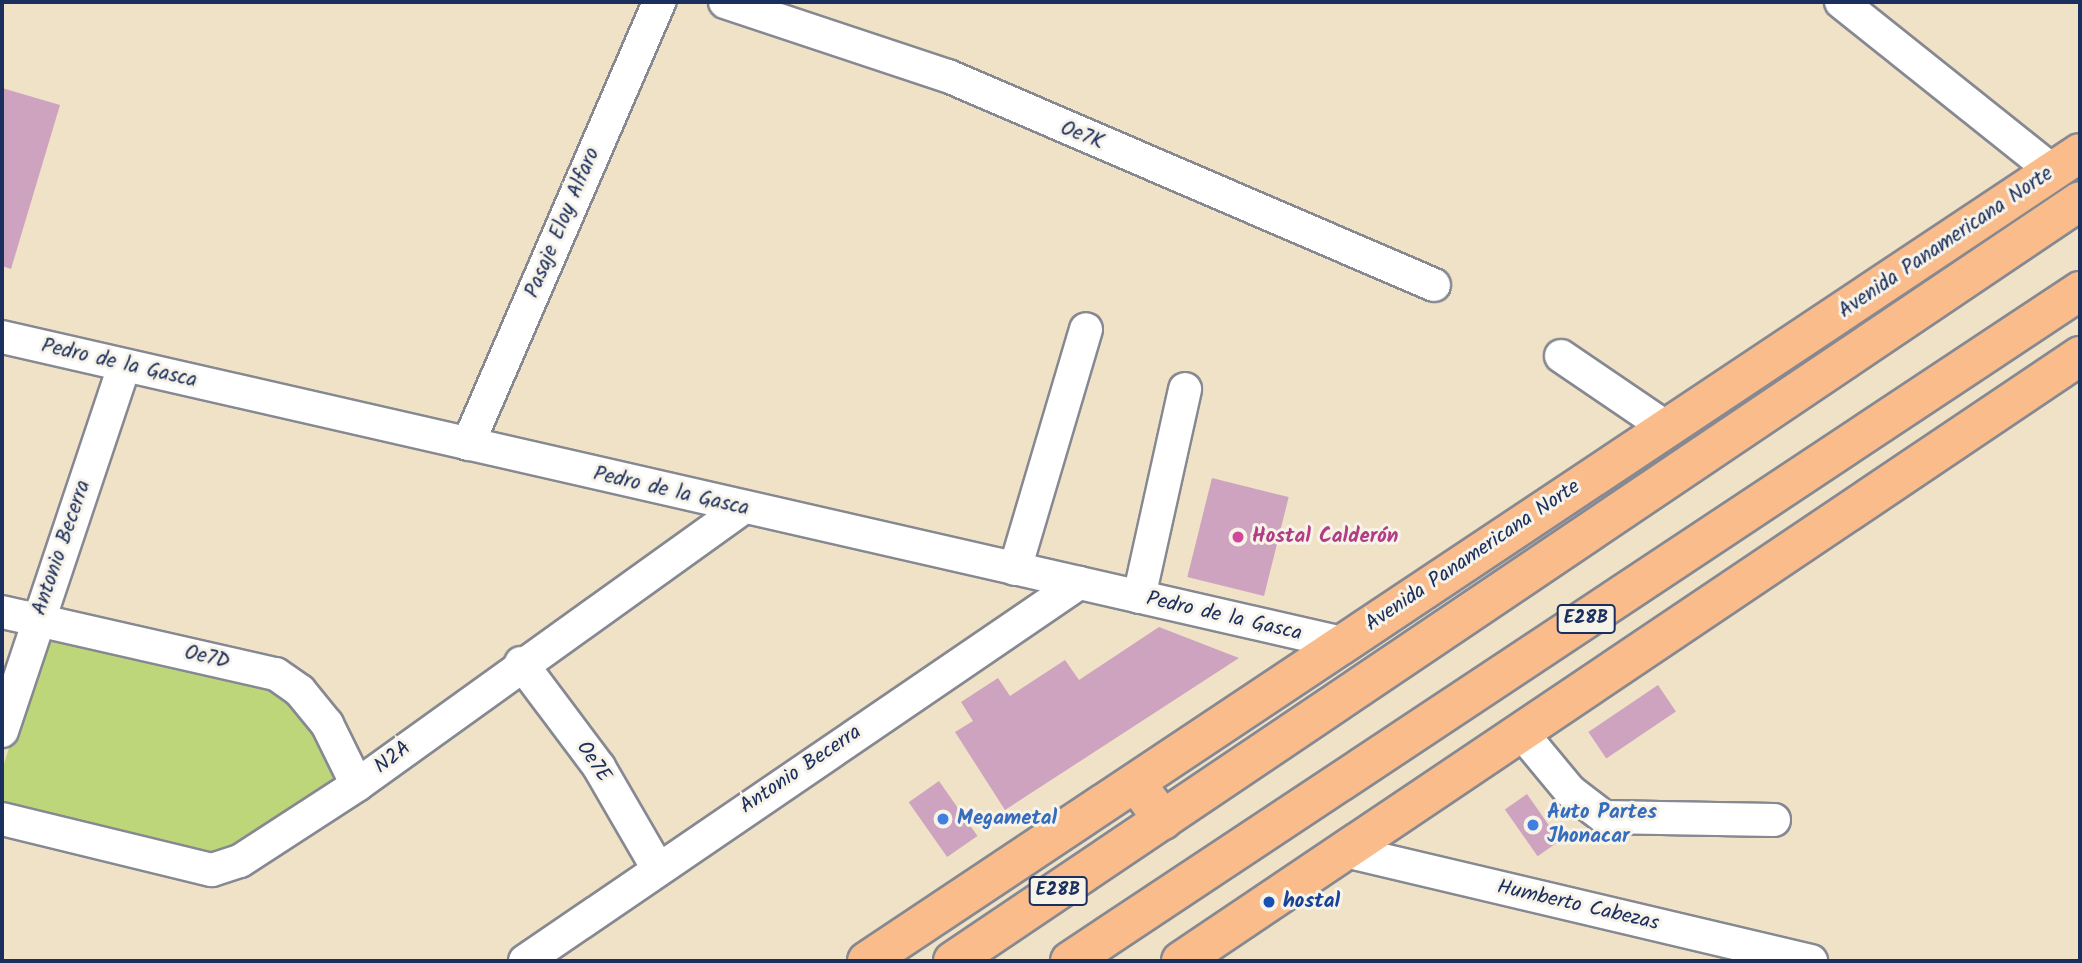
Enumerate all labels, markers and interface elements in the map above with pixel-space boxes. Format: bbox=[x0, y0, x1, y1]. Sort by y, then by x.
street label: Oe7K bbox=[1057, 116, 1107, 156]
street label: Pasaje Eloy Alfaro bbox=[520, 144, 606, 302]
street label: Avenida Panamericana Norte bbox=[1834, 162, 2058, 324]
street label: Pedro de la Gasca bbox=[39, 334, 199, 394]
street label: Pedro de la Gasca bbox=[591, 462, 751, 522]
street label: Avenida Panamericana Norte bbox=[1361, 475, 1585, 637]
street label: Antonio Becerra bbox=[27, 477, 97, 619]
place label: Hostal Calderón bbox=[1252, 524, 1398, 550]
marker: Hostal Calderón bbox=[1230, 529, 1246, 545]
street label: Pedro de la Gasca bbox=[1144, 587, 1304, 647]
road number: E28B bbox=[1556, 604, 1616, 634]
street label: Oe7D bbox=[182, 641, 232, 675]
street label: Antonio Becerra bbox=[735, 720, 867, 820]
street label: N2A bbox=[370, 736, 416, 780]
street label: Oe7E bbox=[570, 737, 616, 787]
place label: Auto Partes Jhonacar bbox=[1547, 800, 1657, 850]
place label: Megametal bbox=[957, 806, 1057, 832]
marker: Megametal bbox=[935, 811, 951, 827]
marker: Auto Partes Jhonacar bbox=[1525, 817, 1541, 833]
street label: Humberto Cabezas bbox=[1495, 875, 1661, 937]
road number: E28B bbox=[1028, 876, 1088, 906]
place label: hostal bbox=[1283, 889, 1340, 915]
marker: hostal bbox=[1261, 894, 1277, 910]

